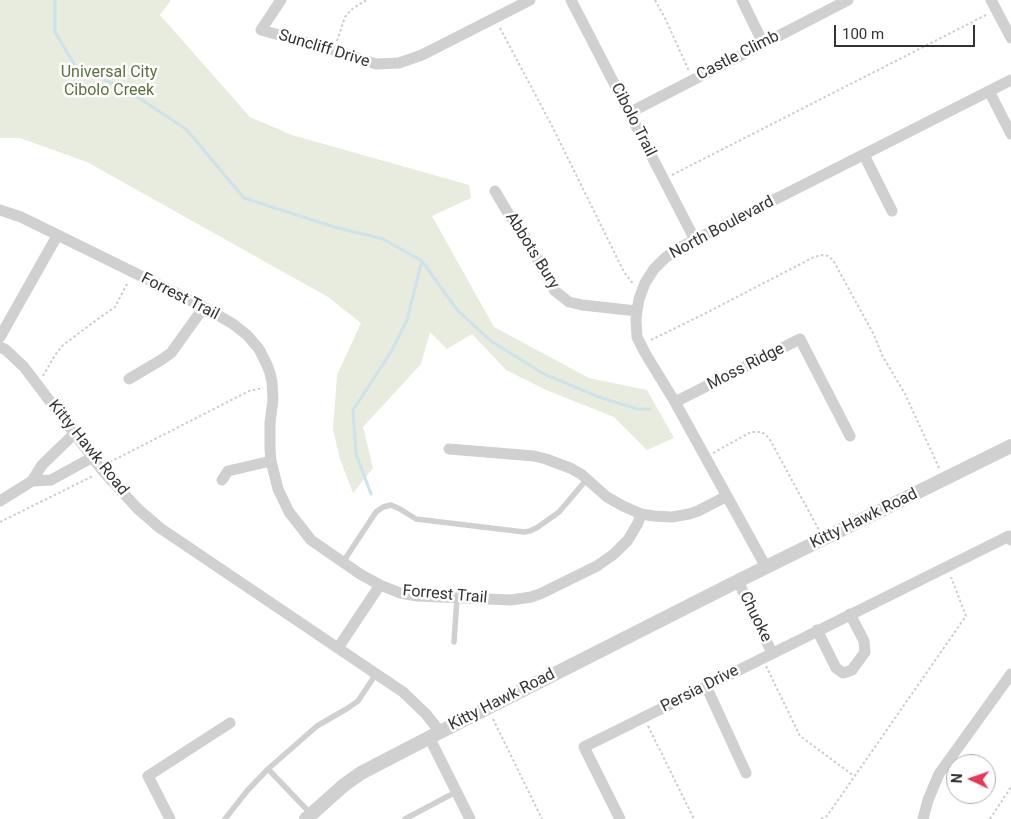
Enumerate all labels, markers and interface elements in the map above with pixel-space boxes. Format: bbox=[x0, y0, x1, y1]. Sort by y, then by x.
scale bar bbox=[836, 15, 977, 47]
text: 100 m bbox=[842, 25, 884, 43]
street label: Suncliff Drive bbox=[276, 26, 372, 72]
street label: Castle Climb bbox=[693, 27, 783, 85]
park label: Universal City Cibolo Creek bbox=[61, 63, 157, 101]
street label: Cibolo Trail bbox=[606, 80, 660, 160]
street label: North Boulevard bbox=[667, 192, 777, 264]
street label: Abbots Bury bbox=[501, 209, 563, 293]
street label: Forrest Trail bbox=[138, 269, 222, 325]
street label: Moss Ridge bbox=[704, 339, 788, 395]
street label: Kitty Hawk Road bbox=[44, 397, 132, 499]
street label: Kitty Hawk Road bbox=[807, 485, 921, 553]
street label: Forrest Trail bbox=[402, 582, 488, 608]
street label: Chuoke bbox=[735, 589, 775, 645]
street label: Persia Drive bbox=[658, 661, 742, 717]
street label: Kitty Hawk Road bbox=[446, 665, 558, 735]
north arrow bbox=[946, 754, 996, 804]
text: N bbox=[949, 773, 965, 784]

